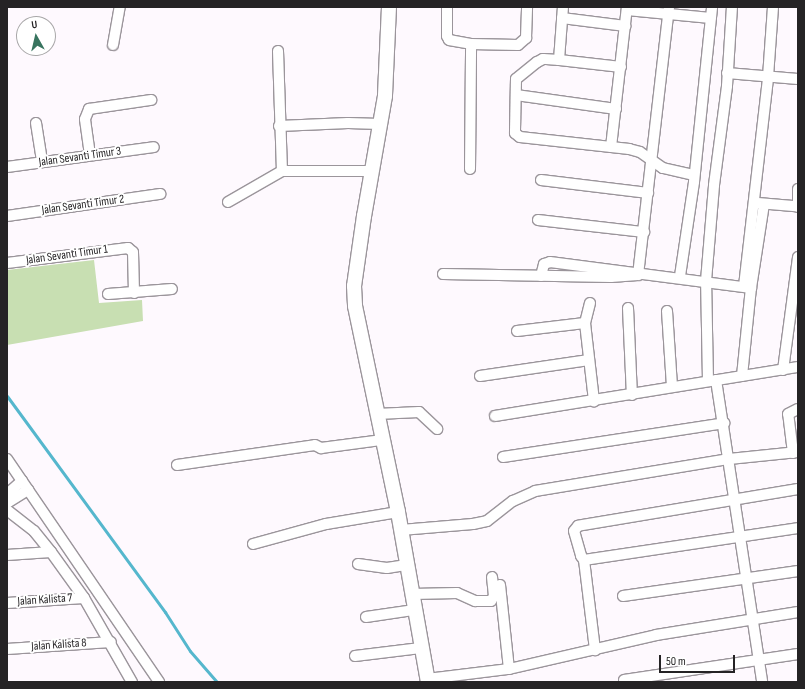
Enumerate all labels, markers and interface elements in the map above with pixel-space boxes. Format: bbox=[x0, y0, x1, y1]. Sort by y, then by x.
north arrow bbox=[16, 16, 56, 56]
text: U bbox=[31, 18, 38, 31]
street label: Jalan Sevanti Timur 3 bbox=[38, 144, 122, 170]
street label: Jalan Sevanti Timur 2 bbox=[41, 192, 125, 218]
street label: Jalan Sevanti Timur 1 bbox=[25, 242, 109, 268]
street label: Jalan Kalista 7 bbox=[17, 591, 73, 609]
street label: Jalan Kalista 8 bbox=[31, 636, 87, 654]
scale bar bbox=[661, 647, 737, 673]
text: 50 m bbox=[666, 654, 686, 669]

